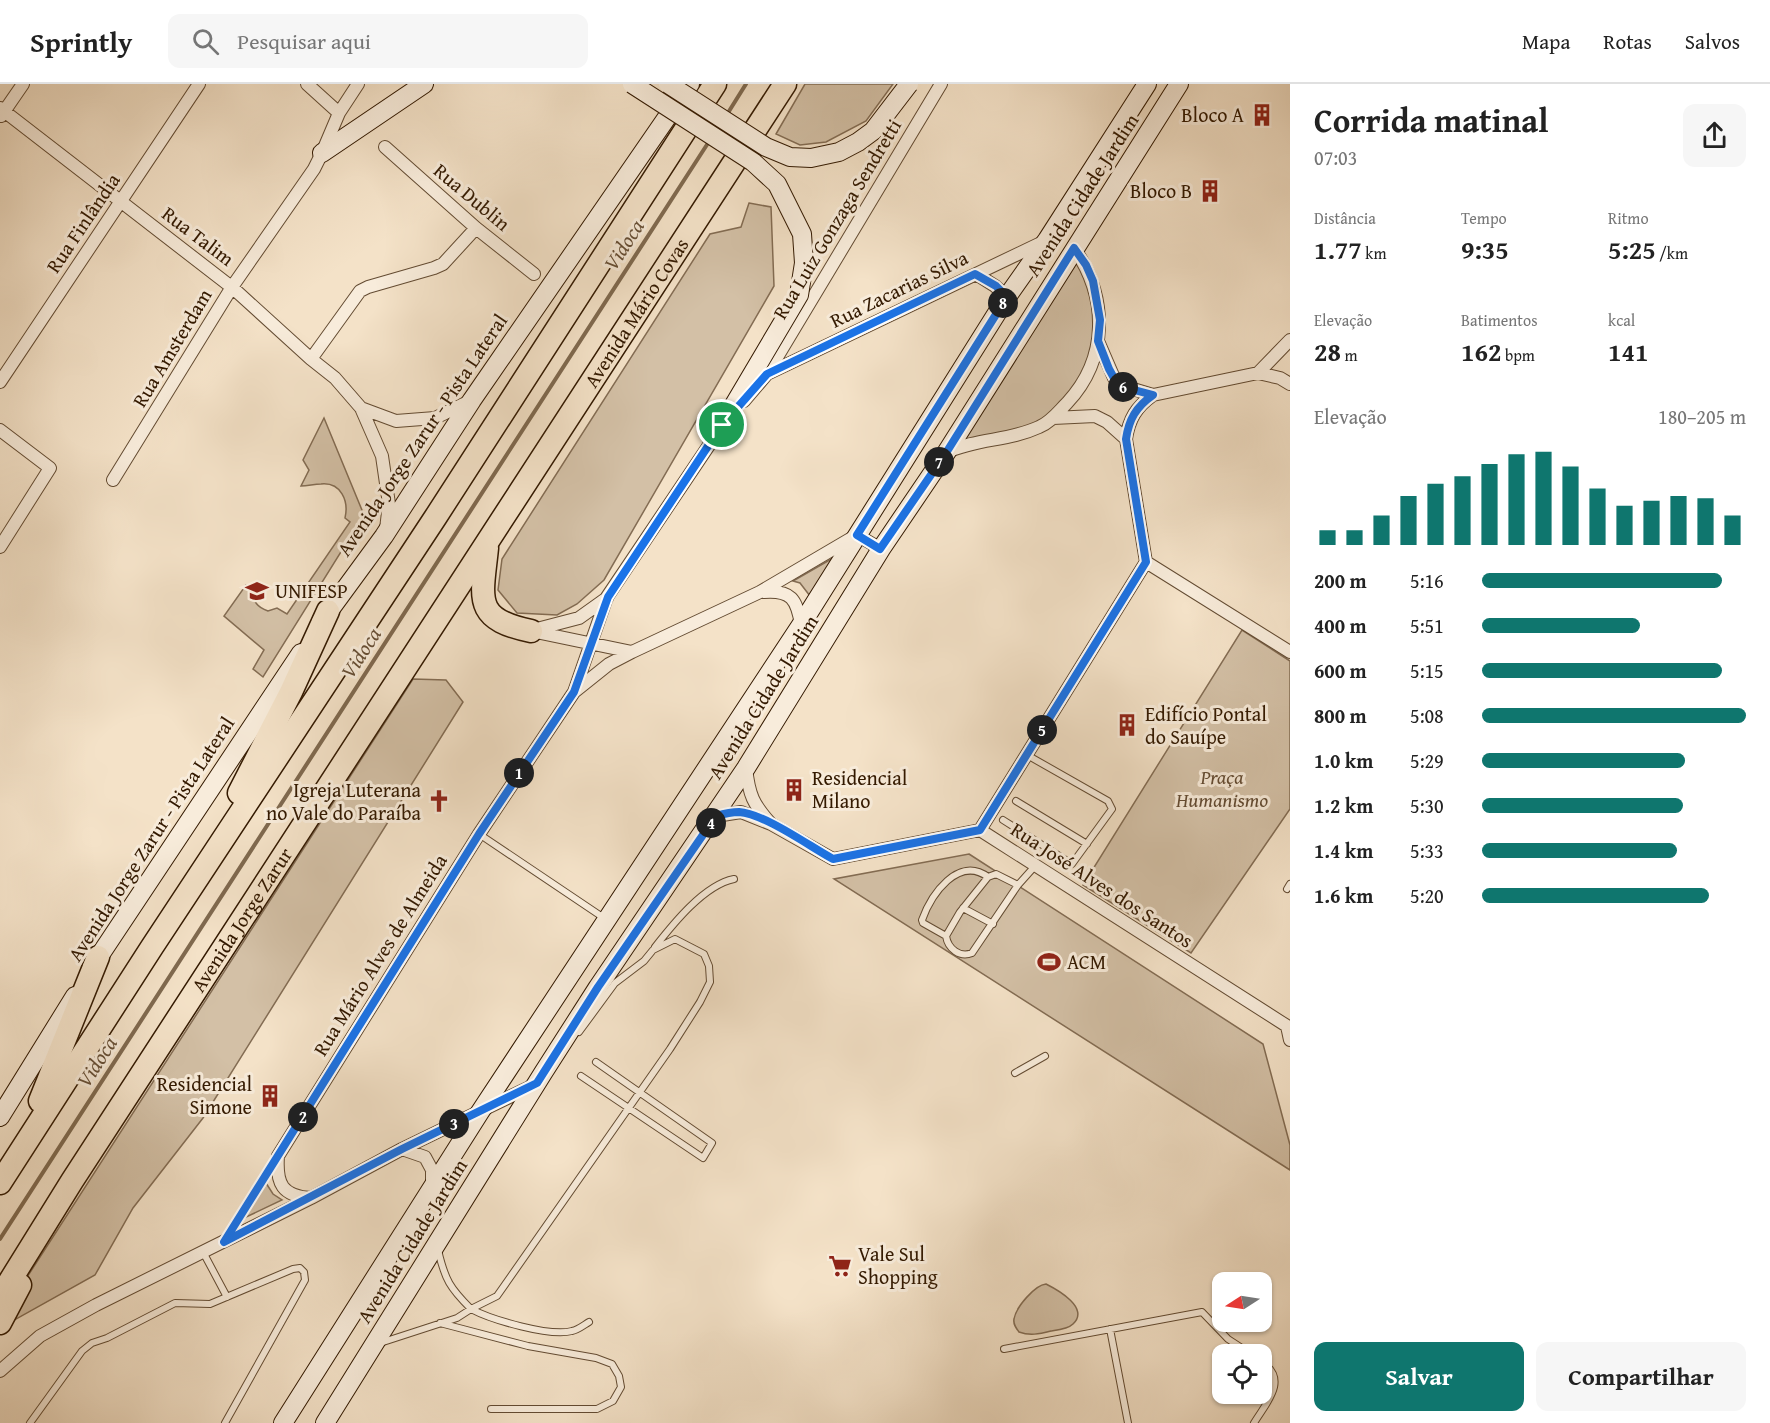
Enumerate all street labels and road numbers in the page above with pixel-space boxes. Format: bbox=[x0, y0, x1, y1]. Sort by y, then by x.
street label: Avenida Cidade Jardim bbox=[1018, 107, 1146, 282]
street label: Rua Luiz Gonzaga Sendretti bbox=[765, 113, 908, 324]
street label: Rua Dublin bbox=[428, 156, 517, 237]
street label: Rua Finlândia bbox=[38, 167, 127, 278]
street label: Rua Talim bbox=[156, 199, 241, 273]
street label: Avenida Mário Covas bbox=[576, 232, 695, 393]
street label: Rua Zacarias Silva bbox=[825, 242, 973, 335]
street label: Rua Amsterdam bbox=[125, 282, 219, 412]
street label: Avenida Jorge Zarur - Pista Lateral bbox=[329, 307, 514, 562]
street label: Avenida Cidade Jardim bbox=[700, 608, 825, 785]
street label: Avenida Jorge Zarur - Pista Lateral bbox=[60, 710, 241, 967]
street label: Rua José Alves dos Santos bbox=[1005, 815, 1199, 955]
street label: Avenida Jorge Zarur bbox=[184, 842, 299, 998]
street label: Rua Mário Alves de Almeida bbox=[306, 848, 454, 1061]
street label: Avenida Cidade Jardim bbox=[349, 1152, 474, 1329]

